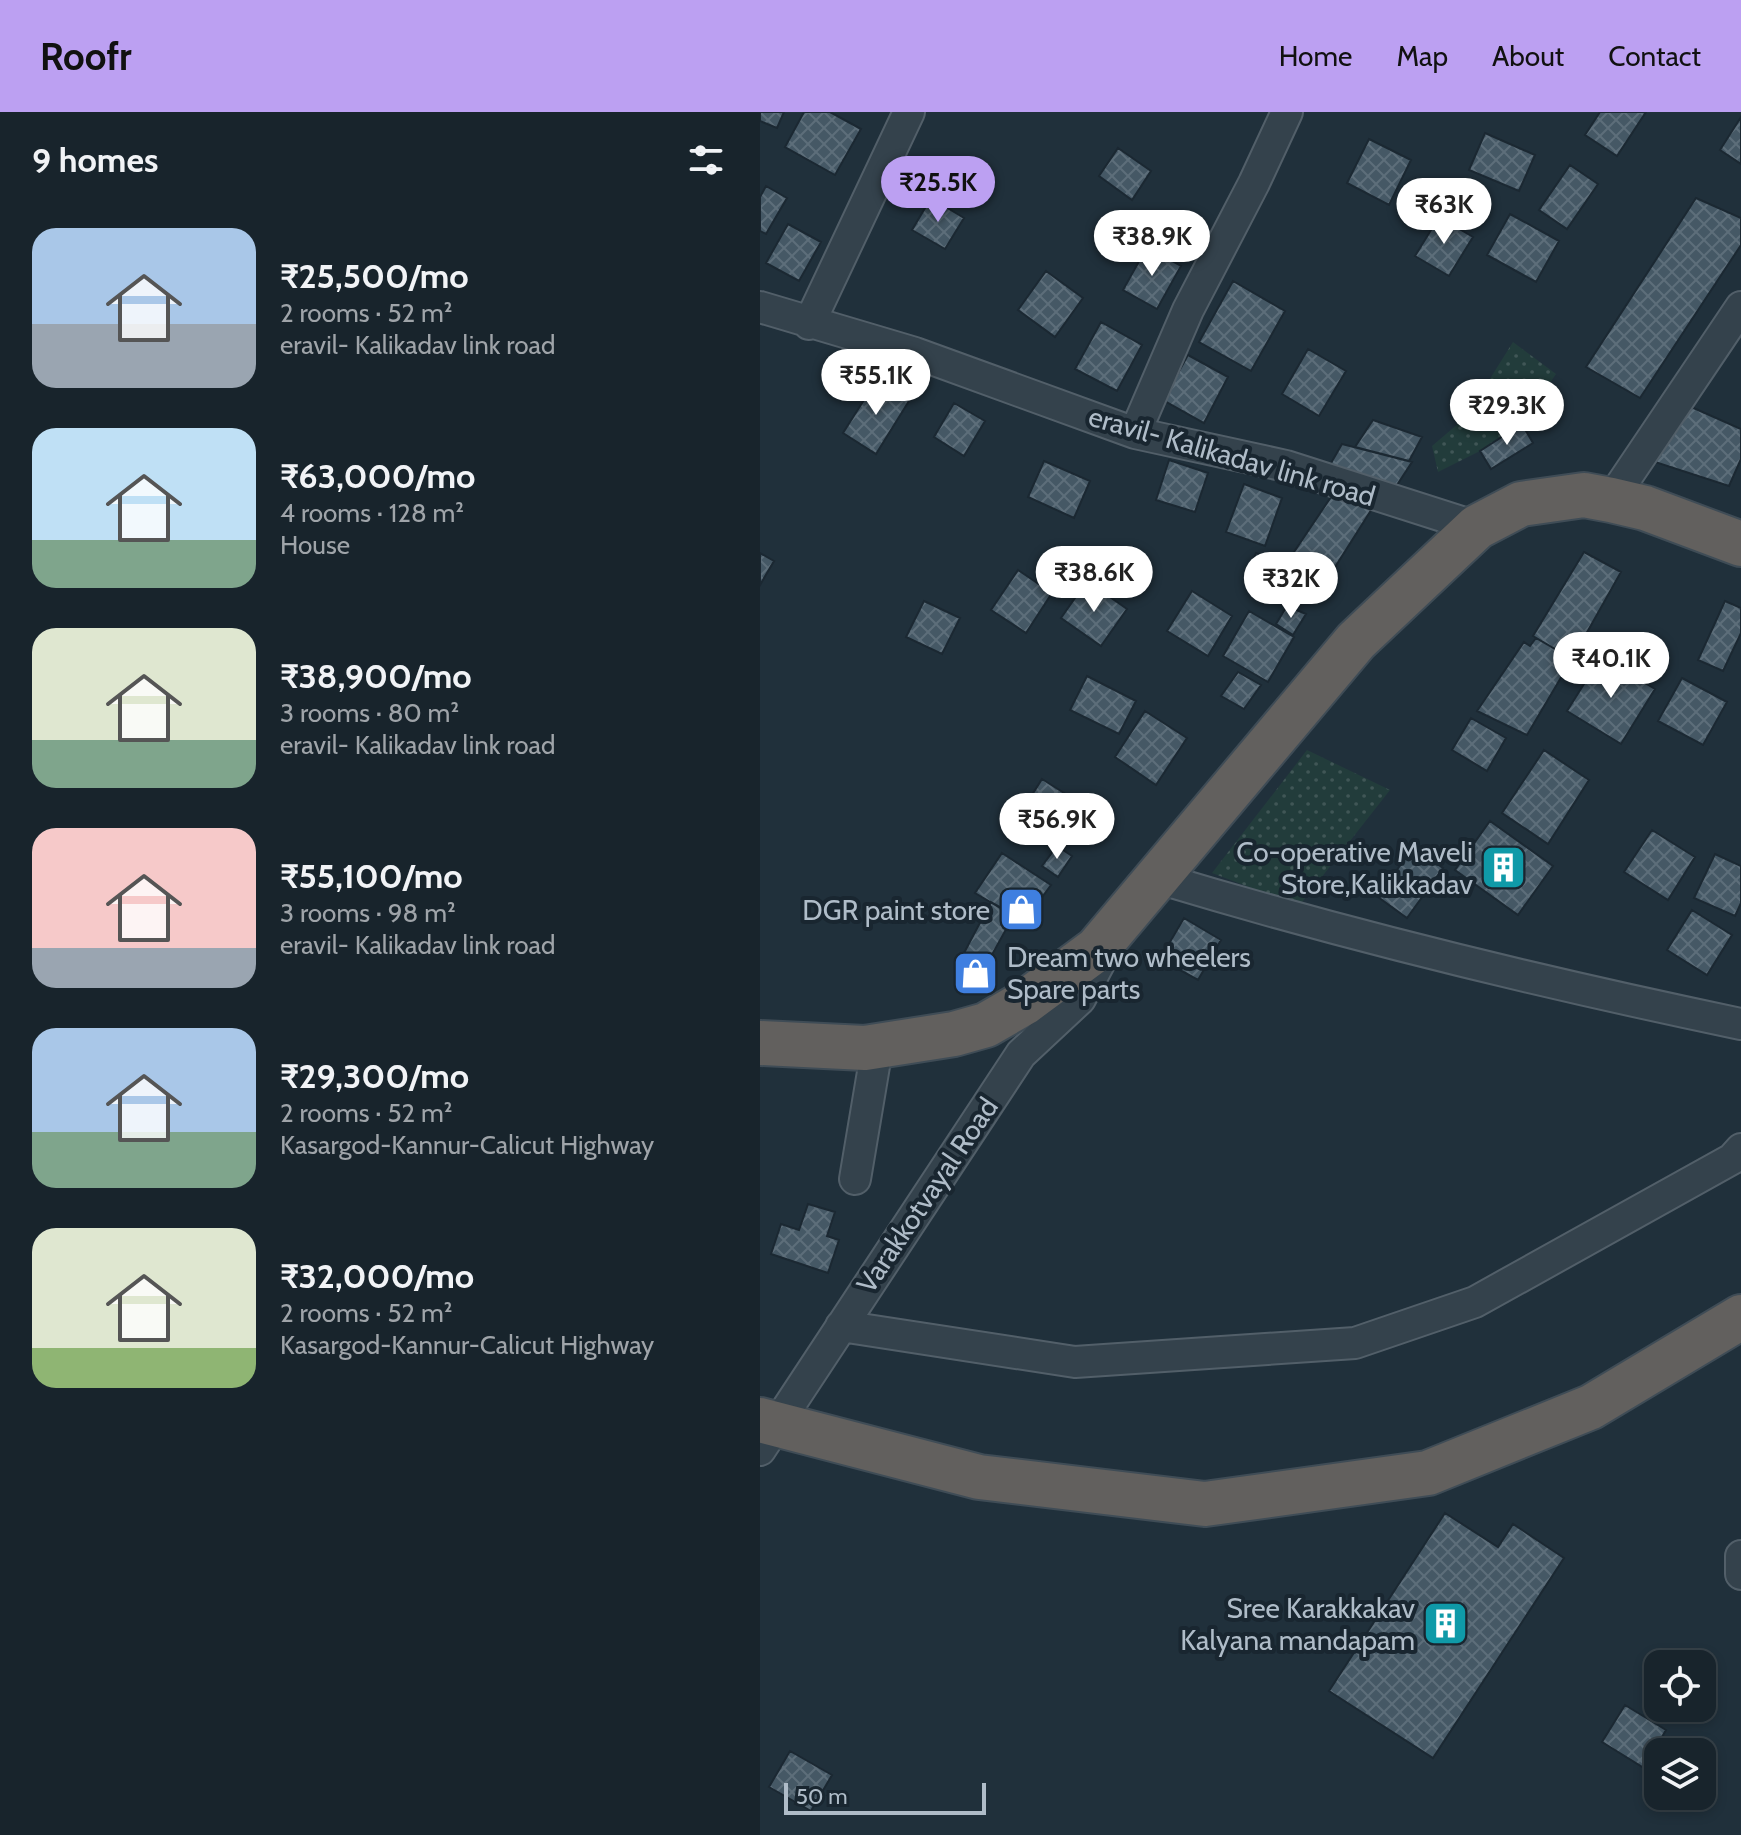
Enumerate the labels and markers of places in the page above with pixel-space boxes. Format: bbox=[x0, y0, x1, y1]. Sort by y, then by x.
pin: ₹25.5K bbox=[873, 156, 1003, 224]
pin: ₹63K bbox=[1397, 178, 1491, 246]
pin: ₹38.9K bbox=[1087, 210, 1217, 278]
pin: ₹55.1K bbox=[811, 349, 941, 417]
pin: ₹29.3K bbox=[1442, 379, 1572, 447]
pin: ₹38.6K bbox=[1029, 546, 1159, 614]
pin: ₹32K bbox=[1244, 552, 1338, 620]
pin: ₹40.1K bbox=[1546, 632, 1676, 700]
pin: ₹56.9K bbox=[992, 793, 1122, 861]
place label: Co-operative Maveli Store,Kalikkadav bbox=[1236, 835, 1473, 901]
building icon: Co-operative Maveli Store,Kalikkadav bbox=[1480, 844, 1528, 892]
shop icon: DGR paint store bbox=[997, 886, 1045, 934]
place label: DGR paint store bbox=[802, 893, 990, 927]
place label: Dream two wheelers Spare parts bbox=[1007, 940, 1251, 1006]
shop icon: Dream two wheelers Spare parts bbox=[952, 949, 1000, 997]
place label: Sree Karakkakav Kalyana mandapam bbox=[1180, 1591, 1415, 1657]
building icon: Sree Karakkakav Kalyana mandapam bbox=[1422, 1600, 1470, 1648]

